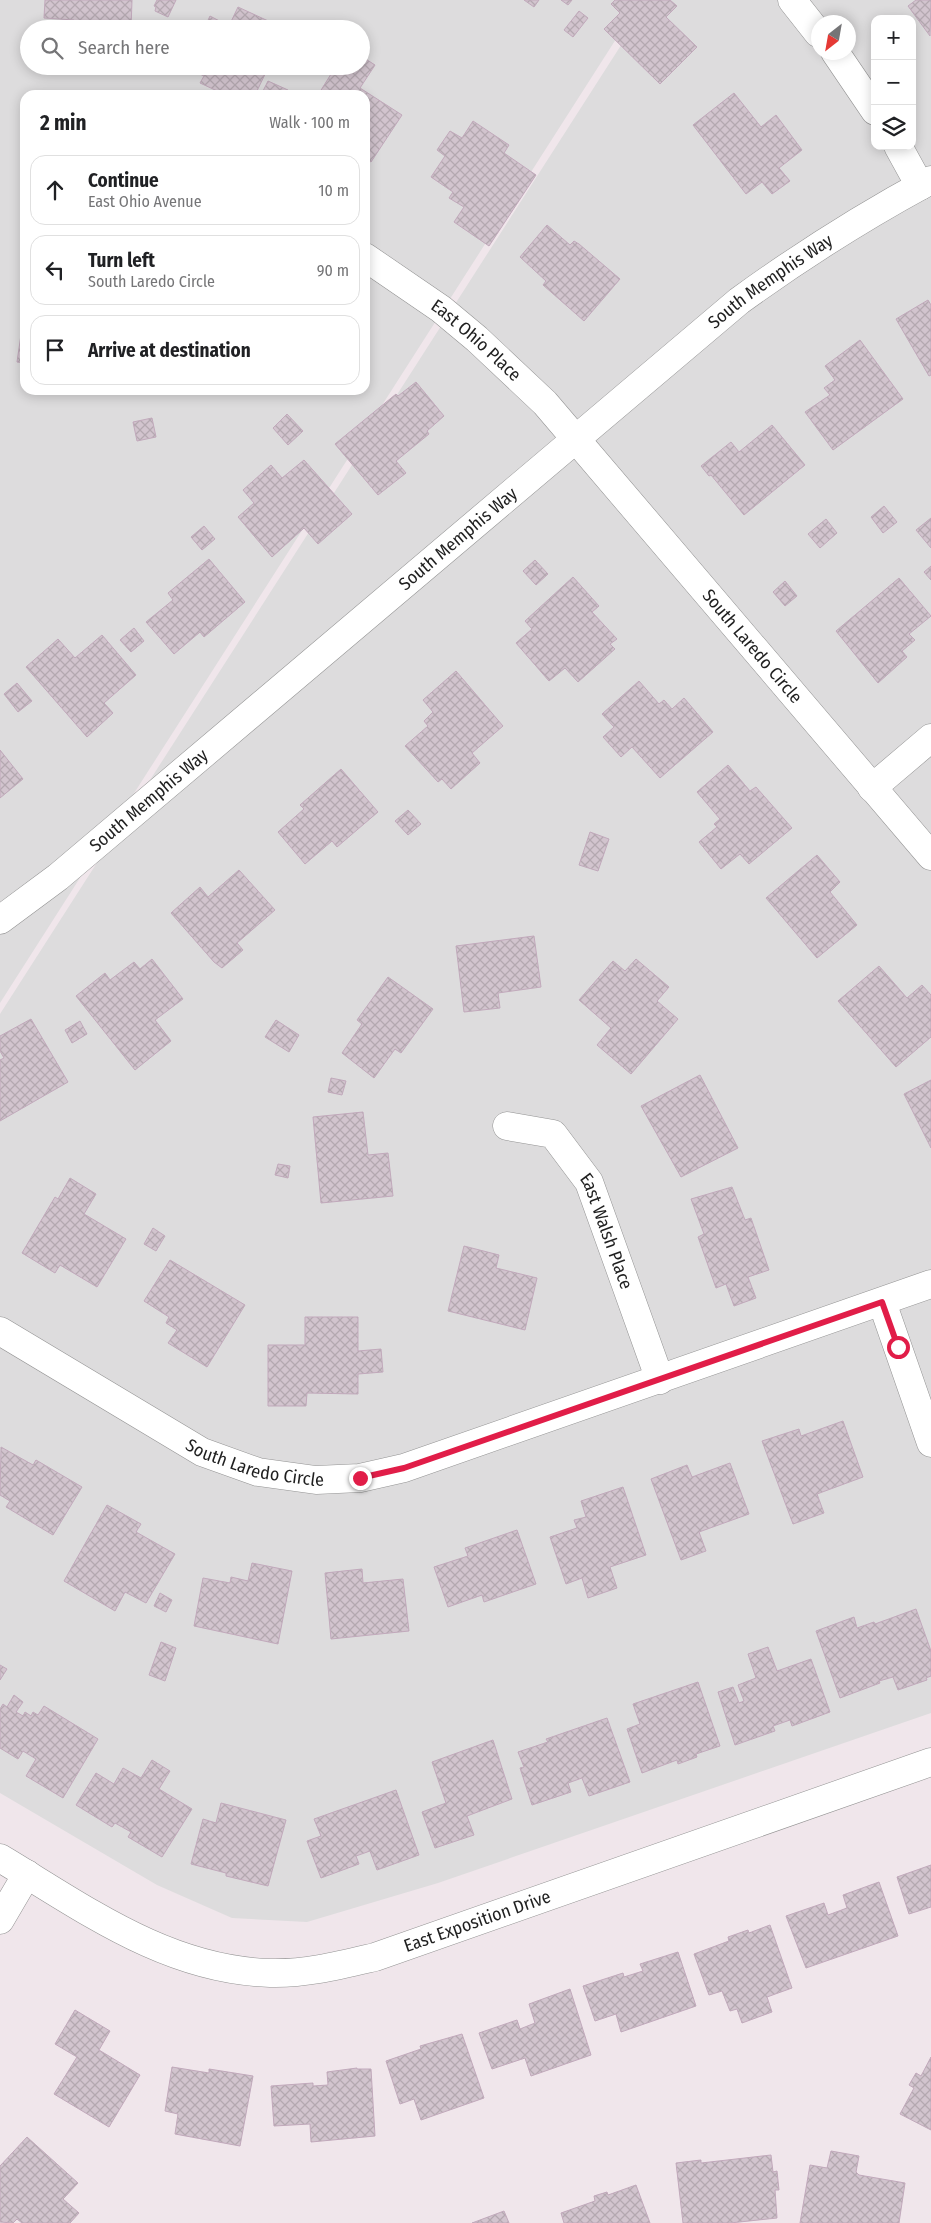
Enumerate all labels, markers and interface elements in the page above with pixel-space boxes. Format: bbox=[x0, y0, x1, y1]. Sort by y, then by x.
north arrow bbox=[811, 15, 856, 60]
map controls bbox=[871, 15, 916, 150]
button: + bbox=[871, 15, 916, 60]
search box bbox=[20, 20, 370, 75]
icon: search bbox=[38, 34, 66, 62]
text: Search here bbox=[78, 36, 170, 59]
button: − bbox=[871, 60, 916, 105]
button: layers bbox=[871, 105, 916, 150]
text: 2 min bbox=[40, 110, 87, 136]
text: Walk · 100 m bbox=[269, 113, 350, 132]
text: Continue bbox=[88, 169, 159, 192]
icon: ahead bbox=[41, 176, 69, 204]
text: 10 m bbox=[318, 181, 349, 200]
text: East Ohio Avenue bbox=[88, 192, 202, 211]
street label: South Memphis Way bbox=[704, 229, 837, 333]
text: Turn left bbox=[88, 249, 155, 272]
icon: left bbox=[41, 256, 69, 284]
text: 90 m bbox=[317, 261, 349, 280]
text: South Laredo Circle bbox=[88, 272, 215, 291]
street label: East Ohio Place bbox=[427, 295, 526, 386]
icon: arrive bbox=[41, 336, 69, 364]
text: Arrive at destination bbox=[88, 339, 251, 362]
street label: South Memphis Way bbox=[394, 483, 522, 595]
street label: South Laredo Circle bbox=[698, 585, 807, 708]
street label: South Memphis Way bbox=[85, 744, 212, 857]
street label: East Walsh Place bbox=[575, 1169, 638, 1292]
route start bbox=[887, 1336, 910, 1359]
street label: South Laredo Circle bbox=[182, 1434, 325, 1491]
route end bbox=[349, 1467, 372, 1490]
street label: East Exposition Drive bbox=[401, 1885, 554, 1957]

